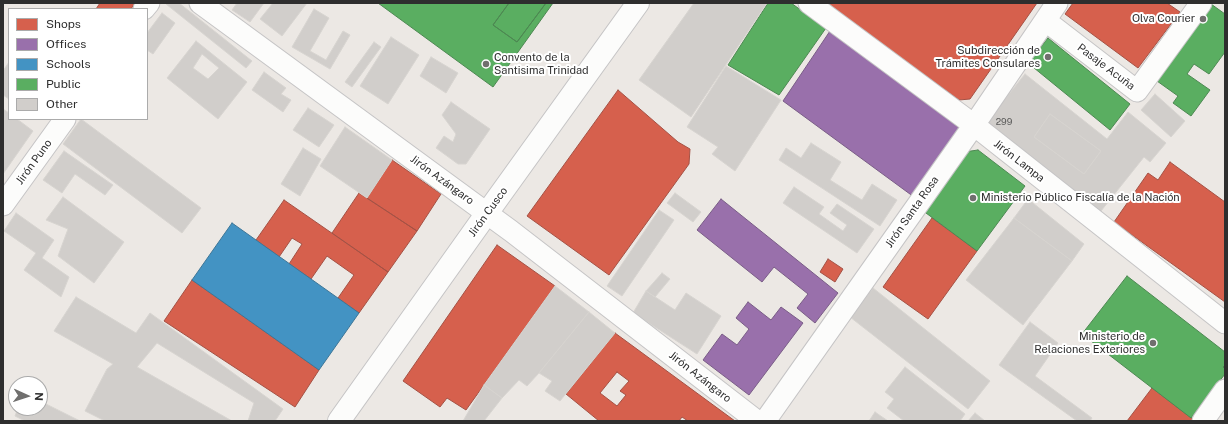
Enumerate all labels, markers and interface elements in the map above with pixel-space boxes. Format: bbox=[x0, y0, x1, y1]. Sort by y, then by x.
legend bbox=[8, 8, 148, 120]
place label: Olva Courier bbox=[1132, 12, 1195, 26]
marker: Olva Courier bbox=[1198, 14, 1208, 24]
text: Shops bbox=[46, 17, 81, 31]
text: Offices bbox=[46, 37, 86, 51]
street label: Pasaje Acuña bbox=[1075, 41, 1137, 93]
place label: Subdirección de Trámites Consulares bbox=[935, 44, 1040, 70]
place label: Convento de la Santisima Trinidad bbox=[494, 51, 589, 77]
marker: Subdirección de Trámites Consulares bbox=[1043, 52, 1053, 62]
text: Schools bbox=[46, 57, 91, 71]
marker: Convento de la Santisima Trinidad bbox=[481, 59, 491, 69]
text: Public bbox=[46, 77, 81, 91]
text: Other bbox=[46, 97, 78, 111]
house number: 299 bbox=[996, 117, 1012, 127]
street label: Jirón Puno bbox=[13, 137, 55, 187]
street label: Jirón Lampa bbox=[991, 137, 1047, 185]
street label: Jirón Azángaro bbox=[408, 153, 476, 207]
street label: Jirón Santa Rosa bbox=[882, 174, 942, 250]
street label: Jirón Cusco bbox=[466, 185, 510, 239]
place label: Ministerio Público Fiscalía de la Nación bbox=[981, 191, 1180, 205]
marker: Ministerio Público Fiscalía de la Nación bbox=[968, 193, 978, 203]
place label: Ministerio de Relaciones Exteriores bbox=[1034, 330, 1145, 356]
marker: Ministerio de Relaciones Exteriores bbox=[1148, 338, 1158, 348]
street label: Jirón Azángaro bbox=[666, 349, 734, 405]
north arrow bbox=[8, 376, 48, 416]
text: N bbox=[33, 392, 45, 401]

